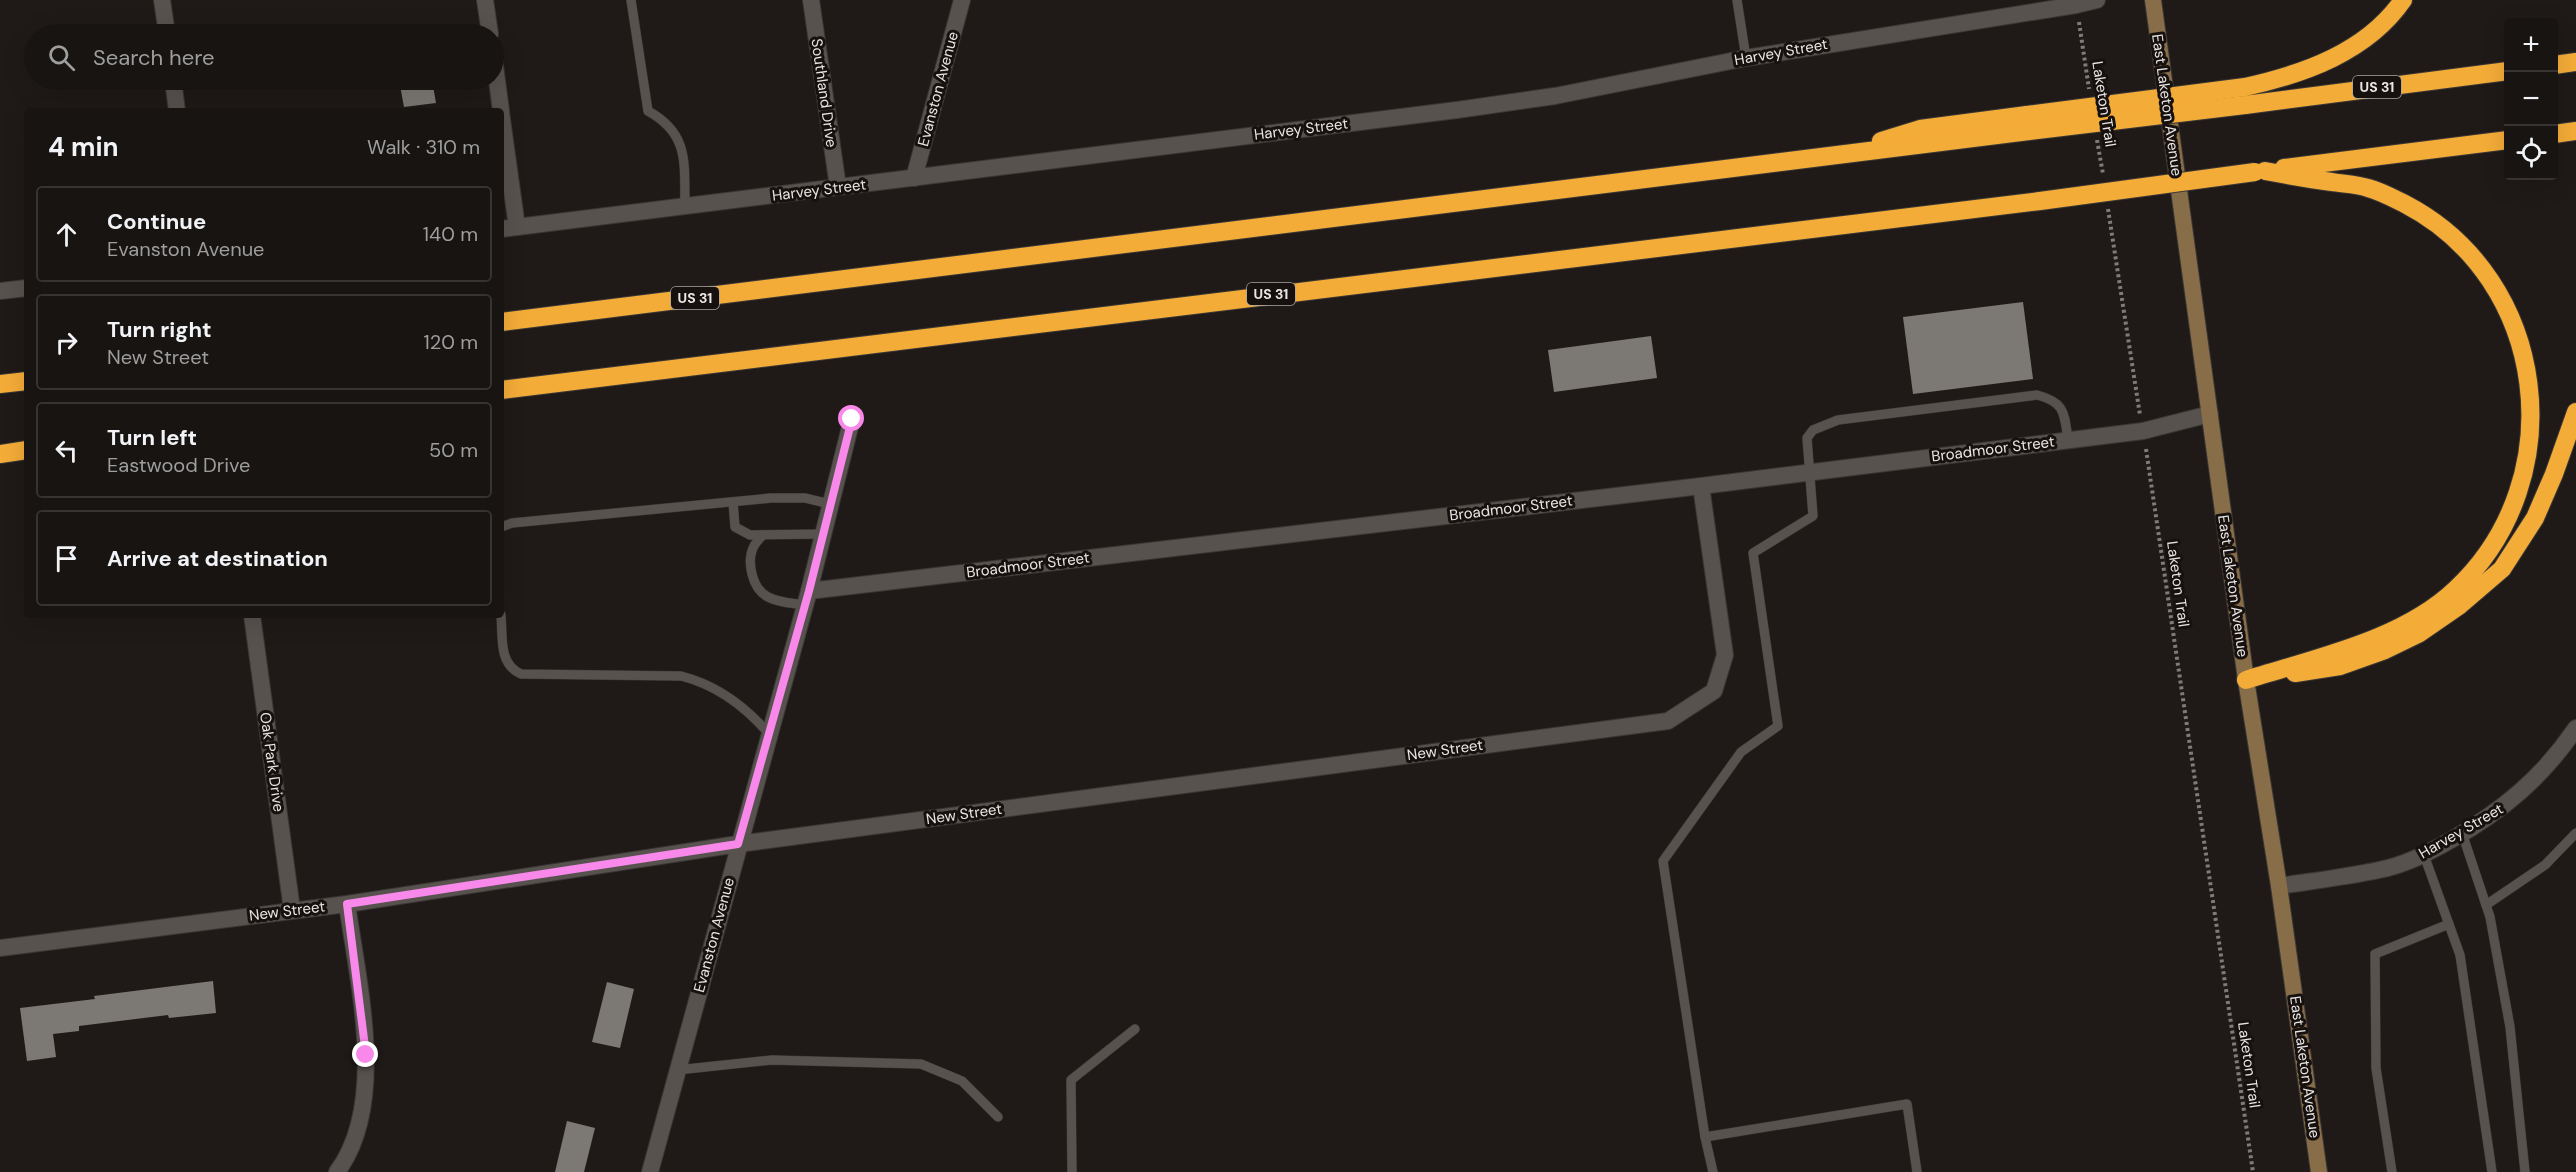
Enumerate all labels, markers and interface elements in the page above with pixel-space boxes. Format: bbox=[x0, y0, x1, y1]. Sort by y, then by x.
map controls bbox=[2504, 18, 2558, 180]
button: + bbox=[2504, 18, 2558, 72]
search box bbox=[24, 24, 504, 90]
street label: Evanston Avenue bbox=[913, 29, 963, 149]
street label: East Laketon Avenue bbox=[2147, 33, 2187, 177]
street label: Harvey Street bbox=[1733, 34, 1829, 70]
street label: Southland Drive bbox=[806, 37, 842, 149]
icon: search bbox=[45, 41, 78, 74]
text: Search here bbox=[93, 43, 214, 72]
street label: Laketon Trail bbox=[2087, 60, 2121, 148]
button: − bbox=[2504, 72, 2558, 126]
road number: US 31 bbox=[2353, 76, 2401, 98]
street label: Harvey Street bbox=[1253, 113, 1349, 145]
button: locate bbox=[2504, 126, 2558, 180]
text: 4 min bbox=[48, 130, 119, 164]
text: Walk · 310 m bbox=[367, 134, 480, 160]
street label: Harvey Street bbox=[771, 174, 867, 206]
text: Continue bbox=[107, 207, 206, 236]
icon: ahead bbox=[50, 218, 83, 251]
text: 140 m bbox=[423, 221, 478, 247]
text: Evanston Avenue bbox=[107, 236, 264, 262]
road number: US 31 bbox=[1247, 283, 1295, 305]
road number: US 31 bbox=[671, 287, 719, 309]
text: Turn right bbox=[107, 315, 212, 344]
icon: right bbox=[50, 326, 83, 359]
text: 120 m bbox=[424, 329, 478, 355]
text: New Street bbox=[107, 344, 209, 370]
route start bbox=[838, 405, 864, 431]
text: Turn left bbox=[107, 423, 197, 452]
street label: Broadmoor Street bbox=[1930, 432, 2056, 466]
icon: left bbox=[50, 434, 83, 467]
text: 50 m bbox=[429, 437, 478, 463]
text: Eastwood Drive bbox=[107, 452, 250, 478]
street label: Broadmoor Street bbox=[1448, 491, 1574, 525]
street label: East Laketon Avenue bbox=[2213, 514, 2253, 658]
street label: Laketon Trail bbox=[2162, 540, 2194, 628]
icon: arrive bbox=[50, 542, 83, 575]
text: Arrive at destination bbox=[107, 544, 328, 573]
street label: Broadmoor Street bbox=[965, 548, 1091, 582]
street label: Oak Park Drive bbox=[255, 711, 289, 813]
street label: New Street bbox=[1406, 735, 1484, 765]
street label: New Street bbox=[925, 799, 1003, 829]
street label: Harvey Street bbox=[2415, 799, 2507, 863]
street label: Evanston Avenue bbox=[689, 875, 739, 995]
street label: New Street bbox=[248, 896, 326, 926]
street label: East Laketon Avenue bbox=[2285, 995, 2325, 1139]
street label: Laketon Trail bbox=[2233, 1021, 2265, 1109]
route end bbox=[352, 1041, 378, 1067]

